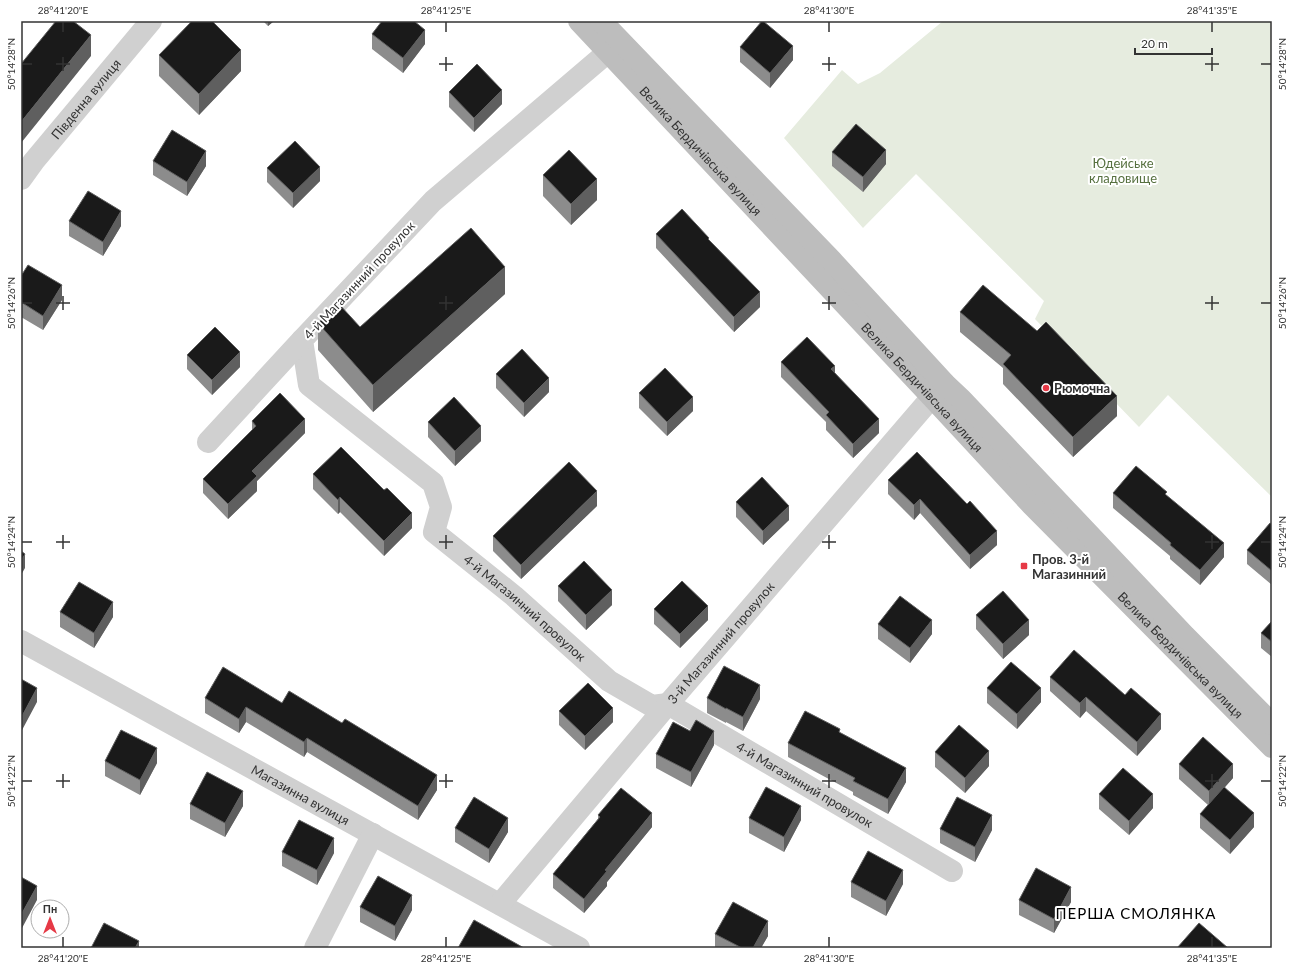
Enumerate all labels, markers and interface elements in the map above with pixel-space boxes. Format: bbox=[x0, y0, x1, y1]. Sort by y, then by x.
text: 28°41'20"E bbox=[38, 4, 88, 16]
text: 28°41'25"E bbox=[421, 4, 471, 16]
text: 28°41'30"E bbox=[804, 4, 854, 16]
text: 28°41'35"E bbox=[1187, 4, 1237, 16]
scale bar bbox=[1135, 30, 1212, 56]
text: 20 m bbox=[1141, 36, 1168, 51]
text: 50°14'28"N bbox=[5, 38, 17, 90]
text: 50°14'28"N bbox=[1276, 38, 1288, 90]
street label: Південна вулиця bbox=[48, 55, 124, 143]
street label: Велика Бердичівська вулиця bbox=[636, 83, 765, 219]
park label: Юдейське кладовище bbox=[1089, 155, 1157, 186]
street label: 4-й Магазинний провулок bbox=[300, 217, 418, 342]
text: 50°14'26"N bbox=[5, 277, 17, 329]
text: 50°14'26"N bbox=[1276, 277, 1288, 329]
street label: Велика Бердичівська вулиця bbox=[858, 319, 987, 455]
place label: Рюмочна bbox=[1054, 380, 1110, 396]
marker: Рюмочна bbox=[1041, 383, 1051, 393]
text: 50°14'24"N bbox=[5, 516, 17, 568]
text: 50°14'24"N bbox=[1276, 516, 1288, 568]
street label: 4-й Магазинний провулок bbox=[461, 551, 589, 665]
place label: Пров. 3-й Магазинний bbox=[1032, 551, 1106, 582]
marker: Пров. 3-й Магазинний bbox=[1019, 561, 1029, 571]
street label: 3-й Магазинний провулок bbox=[664, 578, 778, 707]
street label: Велика Бердичівська вулиця bbox=[1115, 588, 1247, 721]
street label: 4-й Магазинний провулок bbox=[733, 738, 876, 831]
text: 50°14'22"N bbox=[5, 755, 17, 807]
text: 50°14'22"N bbox=[1276, 755, 1288, 807]
street label: Магазинна вулиця bbox=[249, 761, 352, 828]
north arrow bbox=[30, 899, 70, 939]
text: Пн bbox=[43, 902, 57, 915]
district label: ПЕРША СМОЛЯНКА bbox=[1056, 904, 1216, 922]
text: 28°41'20"E bbox=[38, 952, 88, 964]
text: 28°41'25"E bbox=[421, 952, 471, 964]
text: 28°41'30"E bbox=[804, 952, 854, 964]
text: 28°41'35"E bbox=[1187, 952, 1237, 964]

